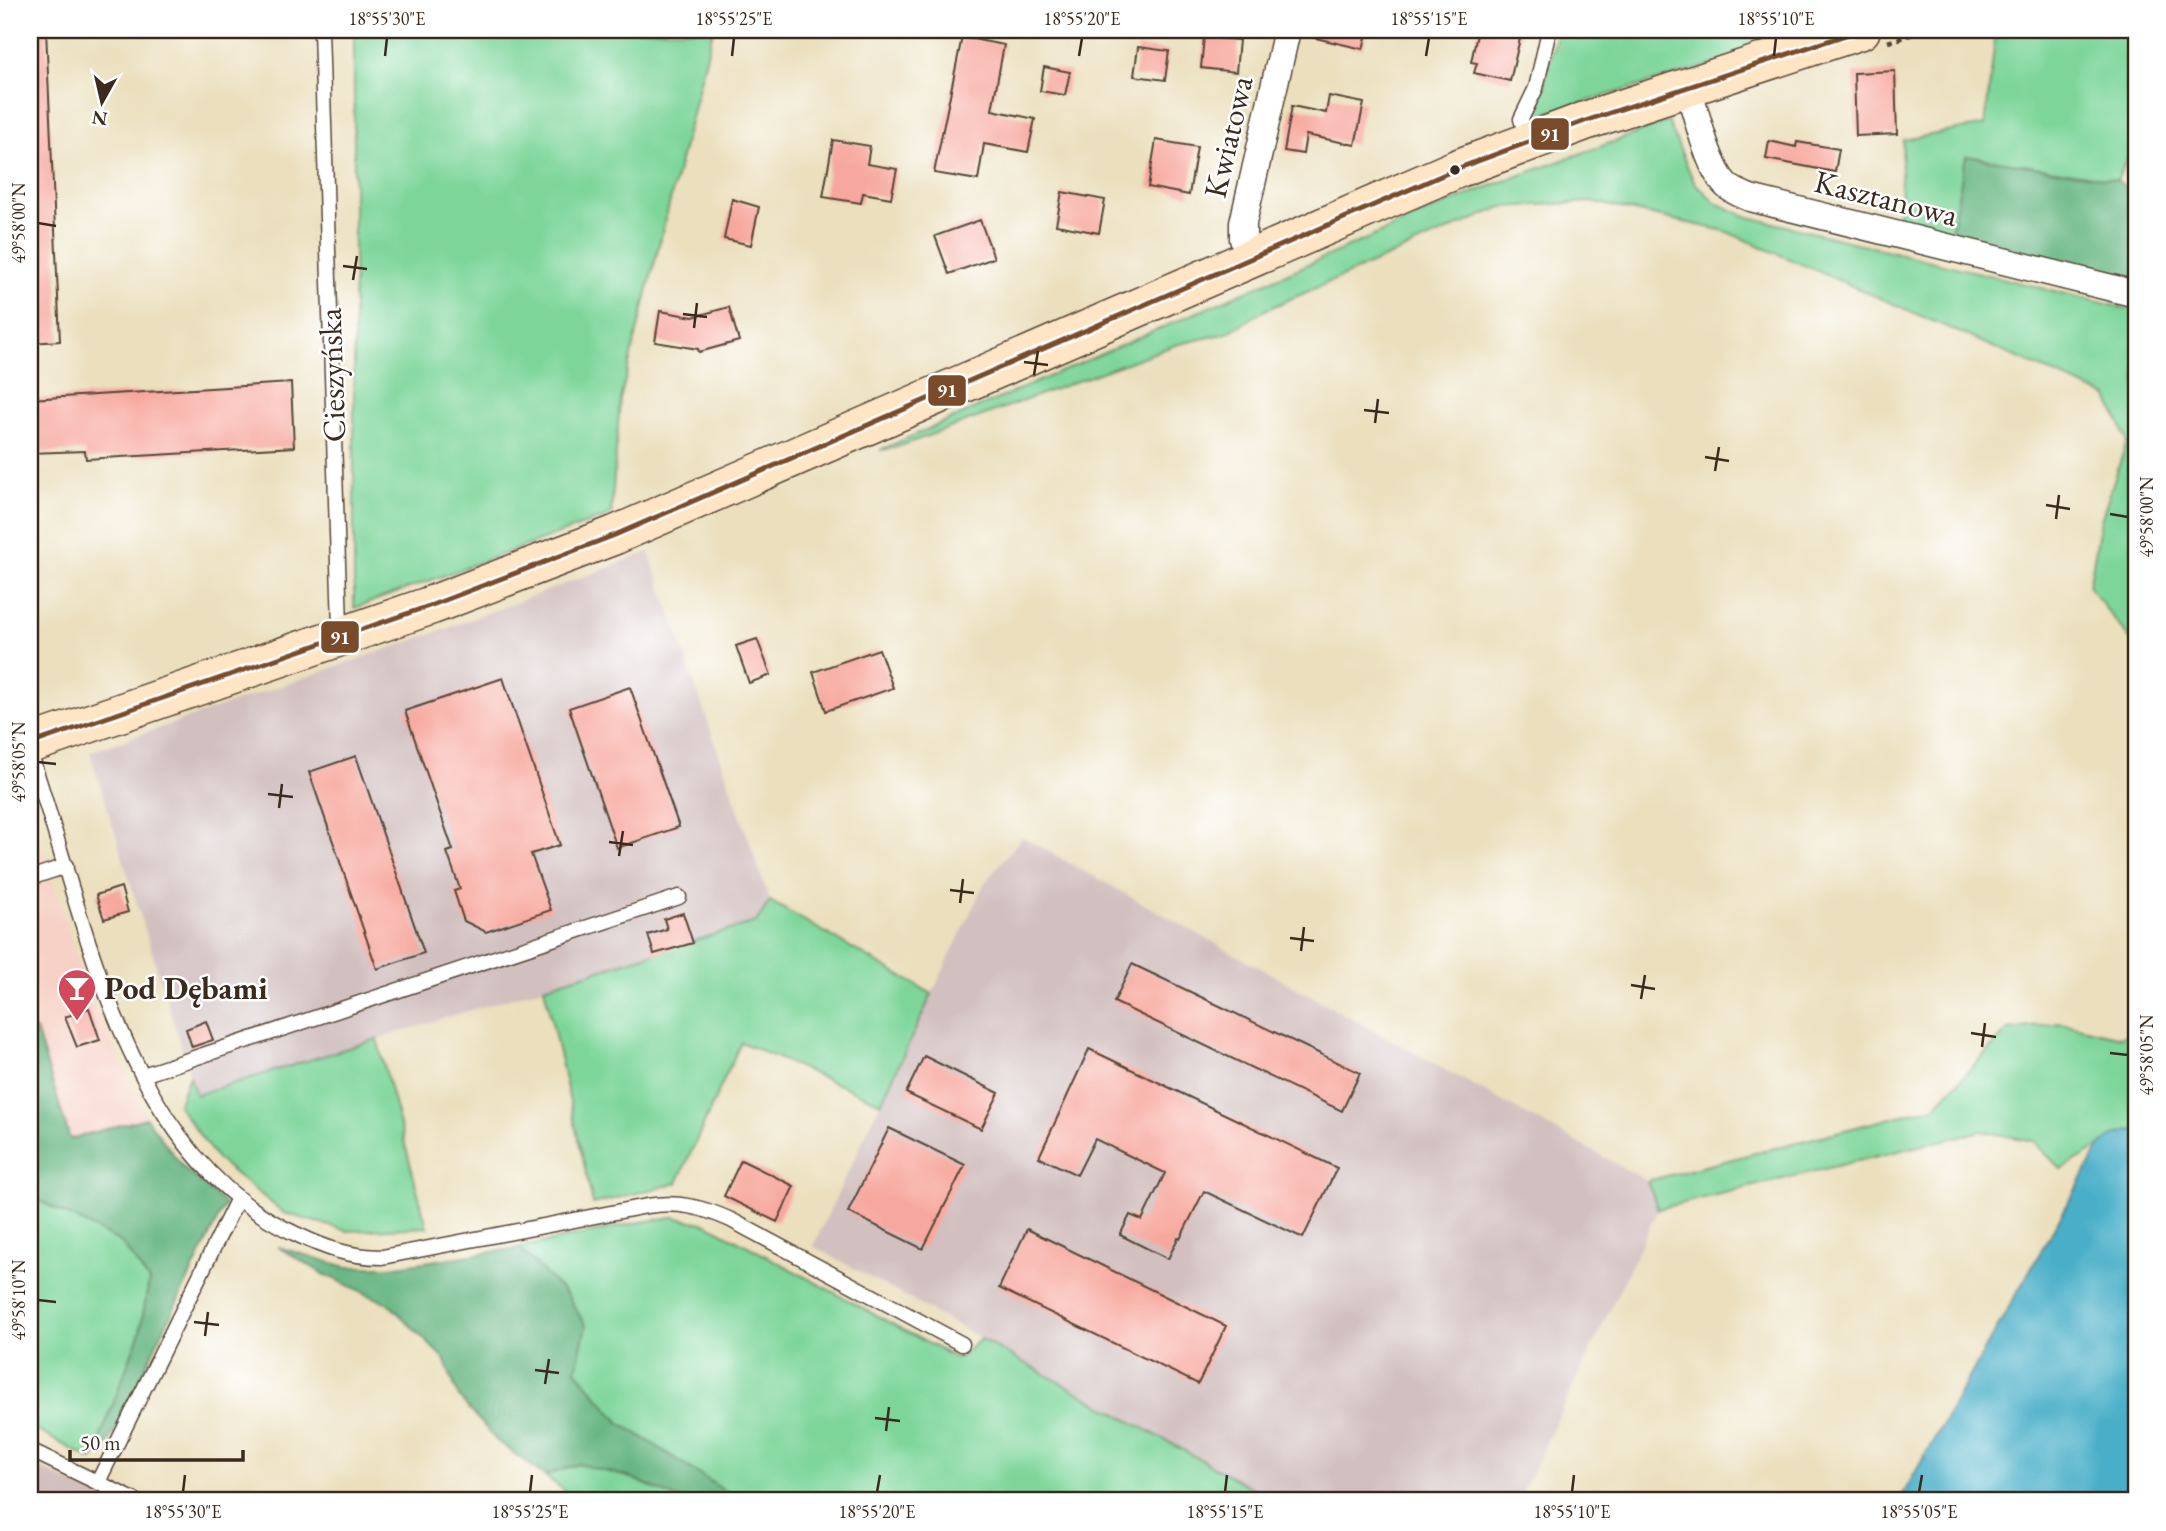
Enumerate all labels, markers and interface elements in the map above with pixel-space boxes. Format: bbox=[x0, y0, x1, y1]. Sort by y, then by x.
text: 18°55'30"E bbox=[349, 7, 425, 30]
text: 18°55'25"E bbox=[696, 7, 772, 30]
text: 18°55'20"E bbox=[1044, 7, 1120, 30]
text: 18°55'15"E bbox=[1391, 7, 1467, 30]
text: 18°55'10"E bbox=[1738, 7, 1814, 30]
north arrow bbox=[66, 66, 136, 136]
street label: Kwiatowa bbox=[1194, 72, 1262, 202]
text: N bbox=[90, 105, 109, 132]
line badge: 91 bbox=[1530, 117, 1570, 151]
text: 91 bbox=[1540, 122, 1560, 147]
street label: Kasztanowa bbox=[1810, 160, 1962, 236]
unlabelled marker bbox=[1448, 163, 1462, 177]
text: 49°58'00"N bbox=[7, 182, 30, 263]
street label: Cieszyńska bbox=[309, 307, 355, 443]
line badge: 91 bbox=[927, 374, 967, 407]
text: 91 bbox=[937, 378, 957, 403]
text: 49°58'00"N bbox=[2135, 476, 2158, 557]
line badge: 91 bbox=[320, 620, 360, 654]
text: 91 bbox=[330, 625, 350, 650]
text: 49°58'05"N bbox=[7, 721, 30, 802]
bar icon: Pod Dębami bbox=[56, 967, 98, 1022]
place label: Pod Dębami bbox=[104, 967, 268, 1009]
text: 49°58'05"N bbox=[2135, 1014, 2158, 1095]
text: 49°58'10"N bbox=[7, 1259, 30, 1340]
scale bar bbox=[70, 1419, 243, 1463]
text: 50 m bbox=[80, 1429, 121, 1456]
text: 18°55'30"E bbox=[145, 1500, 221, 1523]
text: 18°55'25"E bbox=[492, 1500, 568, 1523]
text: 18°55'20"E bbox=[839, 1500, 915, 1523]
text: 18°55'15"E bbox=[1187, 1500, 1263, 1523]
text: 18°55'10"E bbox=[1534, 1500, 1610, 1523]
text: 18°55'05"E bbox=[1881, 1500, 1957, 1523]

